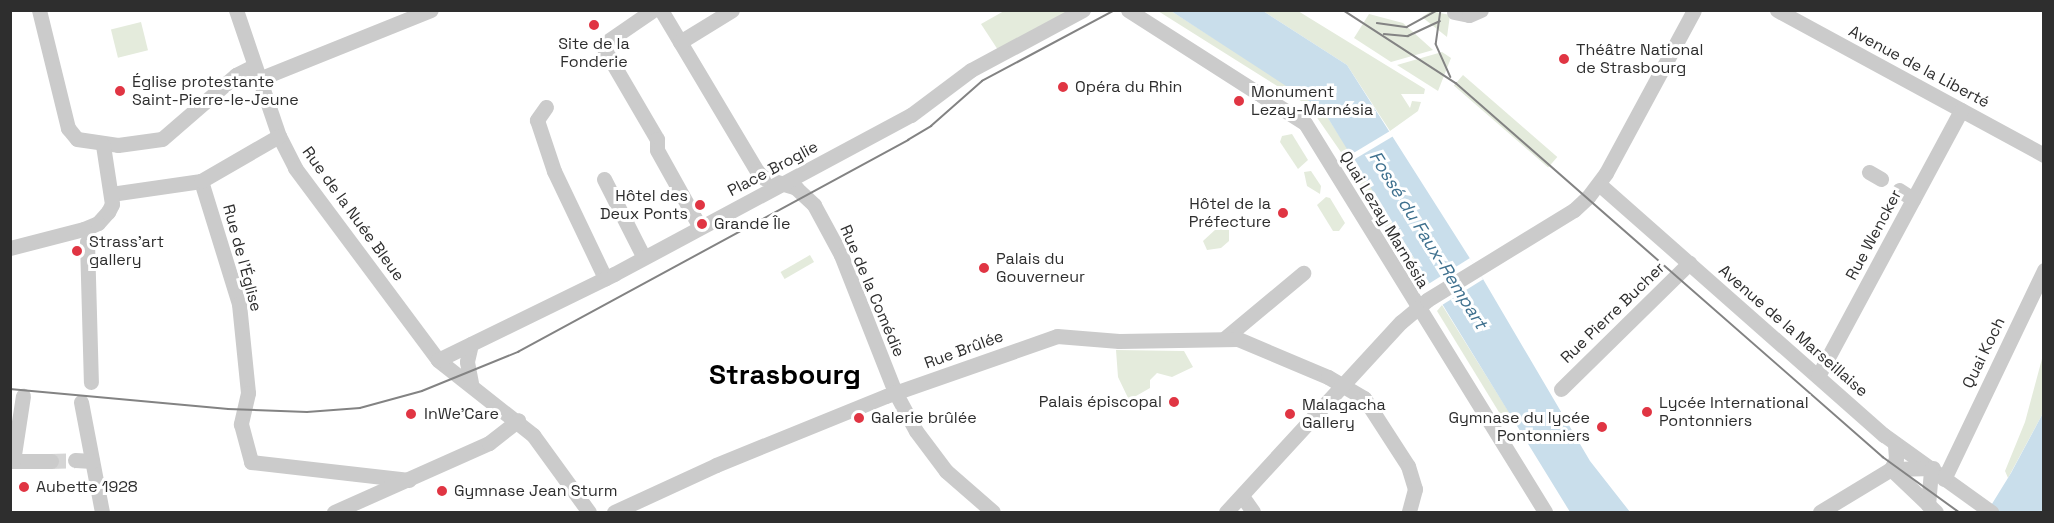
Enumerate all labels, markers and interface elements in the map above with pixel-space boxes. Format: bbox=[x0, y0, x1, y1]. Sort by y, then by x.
marker: Site de la Fonderie bbox=[587, 18, 601, 32]
street label: Avenue de la Liberté bbox=[1845, 22, 1993, 112]
place label: Site de la Fonderie bbox=[558, 34, 630, 72]
place label: Théâtre National de Strasbourg bbox=[1576, 40, 1703, 78]
marker: Théâtre National de Strasbourg bbox=[1557, 52, 1571, 66]
place label: Église protestante Saint-Pierre-le-Jeune bbox=[132, 72, 299, 110]
place label: Opéra du Rhin bbox=[1075, 77, 1182, 97]
marker: Opéra du Rhin bbox=[1056, 80, 1070, 94]
place label: Monument Lezay-Marnésia bbox=[1251, 82, 1373, 120]
marker: Église protestante Saint-Pierre-le-Jeune bbox=[113, 84, 127, 98]
marker: Monument Lezay-Marnésia bbox=[1232, 94, 1246, 108]
street label: Place Broglie bbox=[725, 137, 821, 201]
street label: Rue de la Nuée Bleue bbox=[298, 143, 408, 285]
water label: Fossé du Faux-Rempart bbox=[1364, 147, 1492, 333]
street label: Quai Lezay Marnésia bbox=[1335, 148, 1433, 292]
place label: Hôtel des Deux Ponts bbox=[600, 186, 688, 224]
street label: Rue Wencker bbox=[1842, 186, 1906, 284]
place label: Hôtel de la Préfecture bbox=[1189, 194, 1271, 232]
marker: Hôtel des Deux Ponts bbox=[693, 198, 707, 212]
street label: Rue de l'Église bbox=[218, 202, 266, 314]
marker: Hôtel de la Préfecture bbox=[1276, 206, 1290, 220]
place label: Grande Île bbox=[714, 214, 791, 234]
marker: Grande Île bbox=[695, 217, 709, 231]
street label: Rue de la Comédie bbox=[835, 222, 909, 360]
place label: Strass'art gallery bbox=[89, 232, 164, 270]
marker: Strass'art gallery bbox=[70, 244, 84, 258]
place label: Palais du Gouverneur bbox=[996, 249, 1085, 287]
street label: Rue Pierre Bucher bbox=[1557, 258, 1669, 368]
marker: Palais du Gouverneur bbox=[977, 261, 991, 275]
street label: Avenue de la Marseillaise bbox=[1714, 261, 1872, 401]
street label: Quai Koch bbox=[1959, 314, 2009, 392]
street label: Rue Brûlée bbox=[922, 327, 1006, 373]
district label: Strasbourg bbox=[709, 357, 861, 391]
place label: Palais épiscopal bbox=[1039, 392, 1162, 412]
place label: Lycée International Pontonniers bbox=[1659, 393, 1809, 431]
marker: Palais épiscopal bbox=[1167, 395, 1181, 409]
place label: Malagacha Gallery bbox=[1302, 395, 1386, 433]
place label: InWe'Care bbox=[424, 404, 499, 424]
marker: InWe'Care bbox=[402, 405, 420, 423]
marker: Lycée International Pontonniers bbox=[1640, 405, 1654, 419]
marker: Malagacha Gallery bbox=[1283, 407, 1297, 421]
place label: Galerie brûlée bbox=[871, 408, 977, 428]
place label: Gymnase du lycée Pontonniers bbox=[1448, 408, 1590, 446]
marker: Galerie brûlée bbox=[852, 411, 866, 425]
marker: Gymnase du lycée Pontonniers bbox=[1595, 420, 1609, 434]
place label: Aubette 1928 bbox=[36, 477, 138, 497]
marker: Aubette 1928 bbox=[17, 480, 31, 494]
place label: Gymnase Jean Sturm bbox=[454, 481, 617, 501]
marker: Gymnase Jean Sturm bbox=[435, 484, 449, 498]

